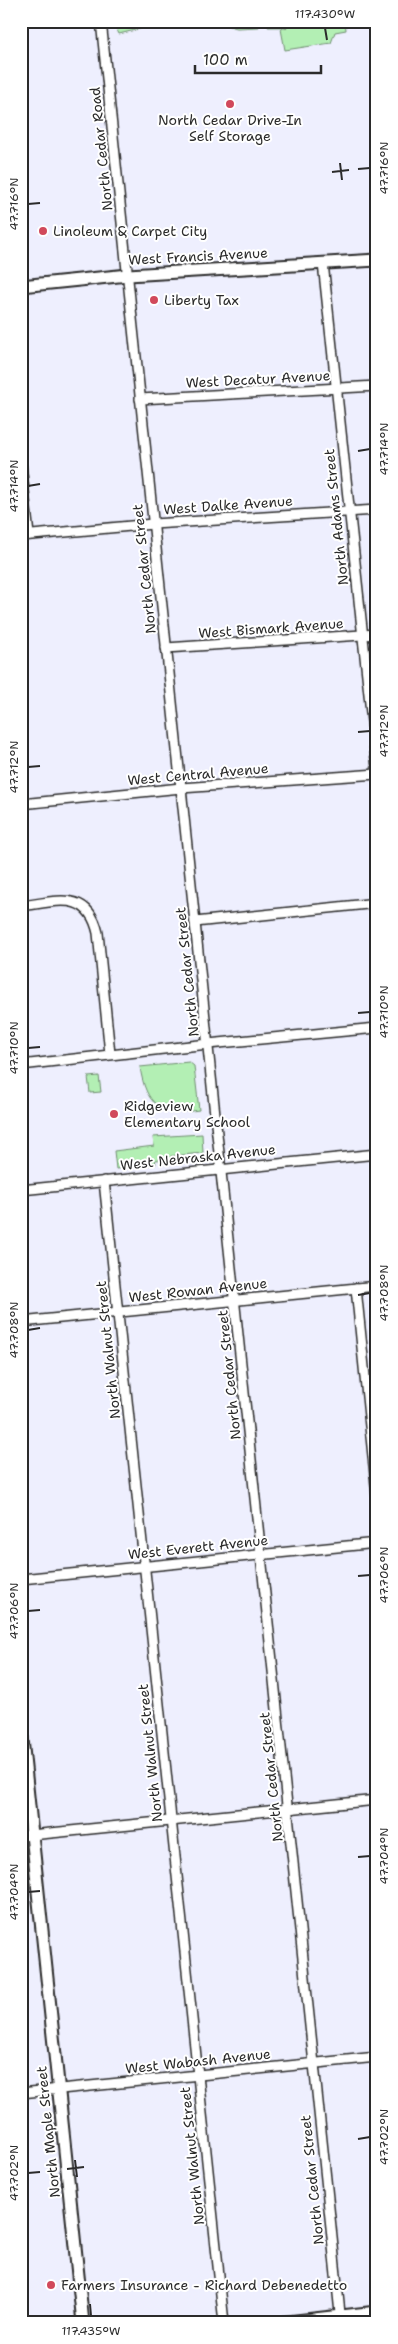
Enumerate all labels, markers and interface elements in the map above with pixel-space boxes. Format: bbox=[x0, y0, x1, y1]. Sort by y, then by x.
text: 117.430°W bbox=[295, 6, 355, 22]
scale bar bbox=[195, 42, 322, 74]
text: 100 m bbox=[203, 50, 248, 70]
street label: North Cedar Road bbox=[86, 86, 116, 212]
marker: North Cedar Drive-In Self Storage bbox=[224, 98, 236, 110]
place label: North Cedar Drive-In Self Storage bbox=[158, 111, 302, 145]
text: 47.716°N bbox=[376, 141, 392, 195]
text: 47.716°N bbox=[6, 177, 22, 231]
place label: Linoleum & Carpet City bbox=[53, 222, 207, 240]
marker: Linoleum & Carpet City bbox=[37, 225, 49, 237]
street label: West Francis Avenue bbox=[128, 243, 268, 269]
place label: Liberty Tax bbox=[164, 291, 239, 309]
marker: Liberty Tax bbox=[148, 294, 160, 306]
street label: West Decatur Avenue bbox=[185, 366, 331, 392]
text: 47.714°N bbox=[376, 423, 392, 475]
street label: North Adams Street bbox=[320, 448, 352, 586]
text: 47.714°N bbox=[6, 460, 22, 512]
street label: West Dalke Avenue bbox=[163, 491, 293, 519]
street label: North Cedar Street bbox=[128, 503, 160, 635]
street label: West Bismark Avenue bbox=[198, 614, 344, 642]
text: 47.712°N bbox=[376, 705, 392, 757]
text: 47.712°N bbox=[6, 741, 22, 793]
street label: West Central Avenue bbox=[127, 759, 269, 789]
street label: North Cedar Street bbox=[171, 906, 203, 1038]
text: 47.710°N bbox=[376, 985, 392, 1039]
text: 47.710°N bbox=[6, 1021, 22, 1075]
place label: Ridgeview Elementary School bbox=[124, 1097, 251, 1131]
marker: Ridgeview Elementary School bbox=[108, 1108, 120, 1120]
street label: West Nebraska Avenue bbox=[119, 1140, 277, 1174]
text: 47.708°N bbox=[376, 1265, 392, 1321]
street label: West Rowan Avenue bbox=[128, 1274, 268, 1306]
street label: North Walnut Street bbox=[92, 1280, 124, 1420]
text: 47.708°N bbox=[6, 1302, 22, 1358]
street label: North Cedar Street bbox=[213, 1309, 245, 1441]
street label: West Everett Avenue bbox=[127, 1531, 269, 1563]
text: 47.706°N bbox=[376, 1547, 392, 1603]
text: 47.706°N bbox=[6, 1583, 22, 1639]
street label: North Walnut Street bbox=[134, 1683, 166, 1823]
street label: North Cedar Street bbox=[255, 1711, 287, 1843]
text: 47.704°N bbox=[376, 1828, 392, 1884]
text: 47.704°N bbox=[6, 1864, 22, 1920]
street label: West Wabash Avenue bbox=[124, 2044, 272, 2078]
street label: North Maple Street bbox=[32, 2065, 64, 2199]
street label: North Walnut Street bbox=[176, 2086, 208, 2226]
text: 47.702°N bbox=[376, 2109, 392, 2165]
street label: North Cedar Street bbox=[296, 2114, 328, 2246]
text: 47.702°N bbox=[6, 2145, 22, 2201]
place label: Farmers Insurance - Richard Debenedetto bbox=[61, 2276, 347, 2294]
marker: Farmers Insurance - Richard Debenedetto bbox=[45, 2279, 57, 2291]
text: 117.435°W bbox=[61, 2323, 121, 2339]

